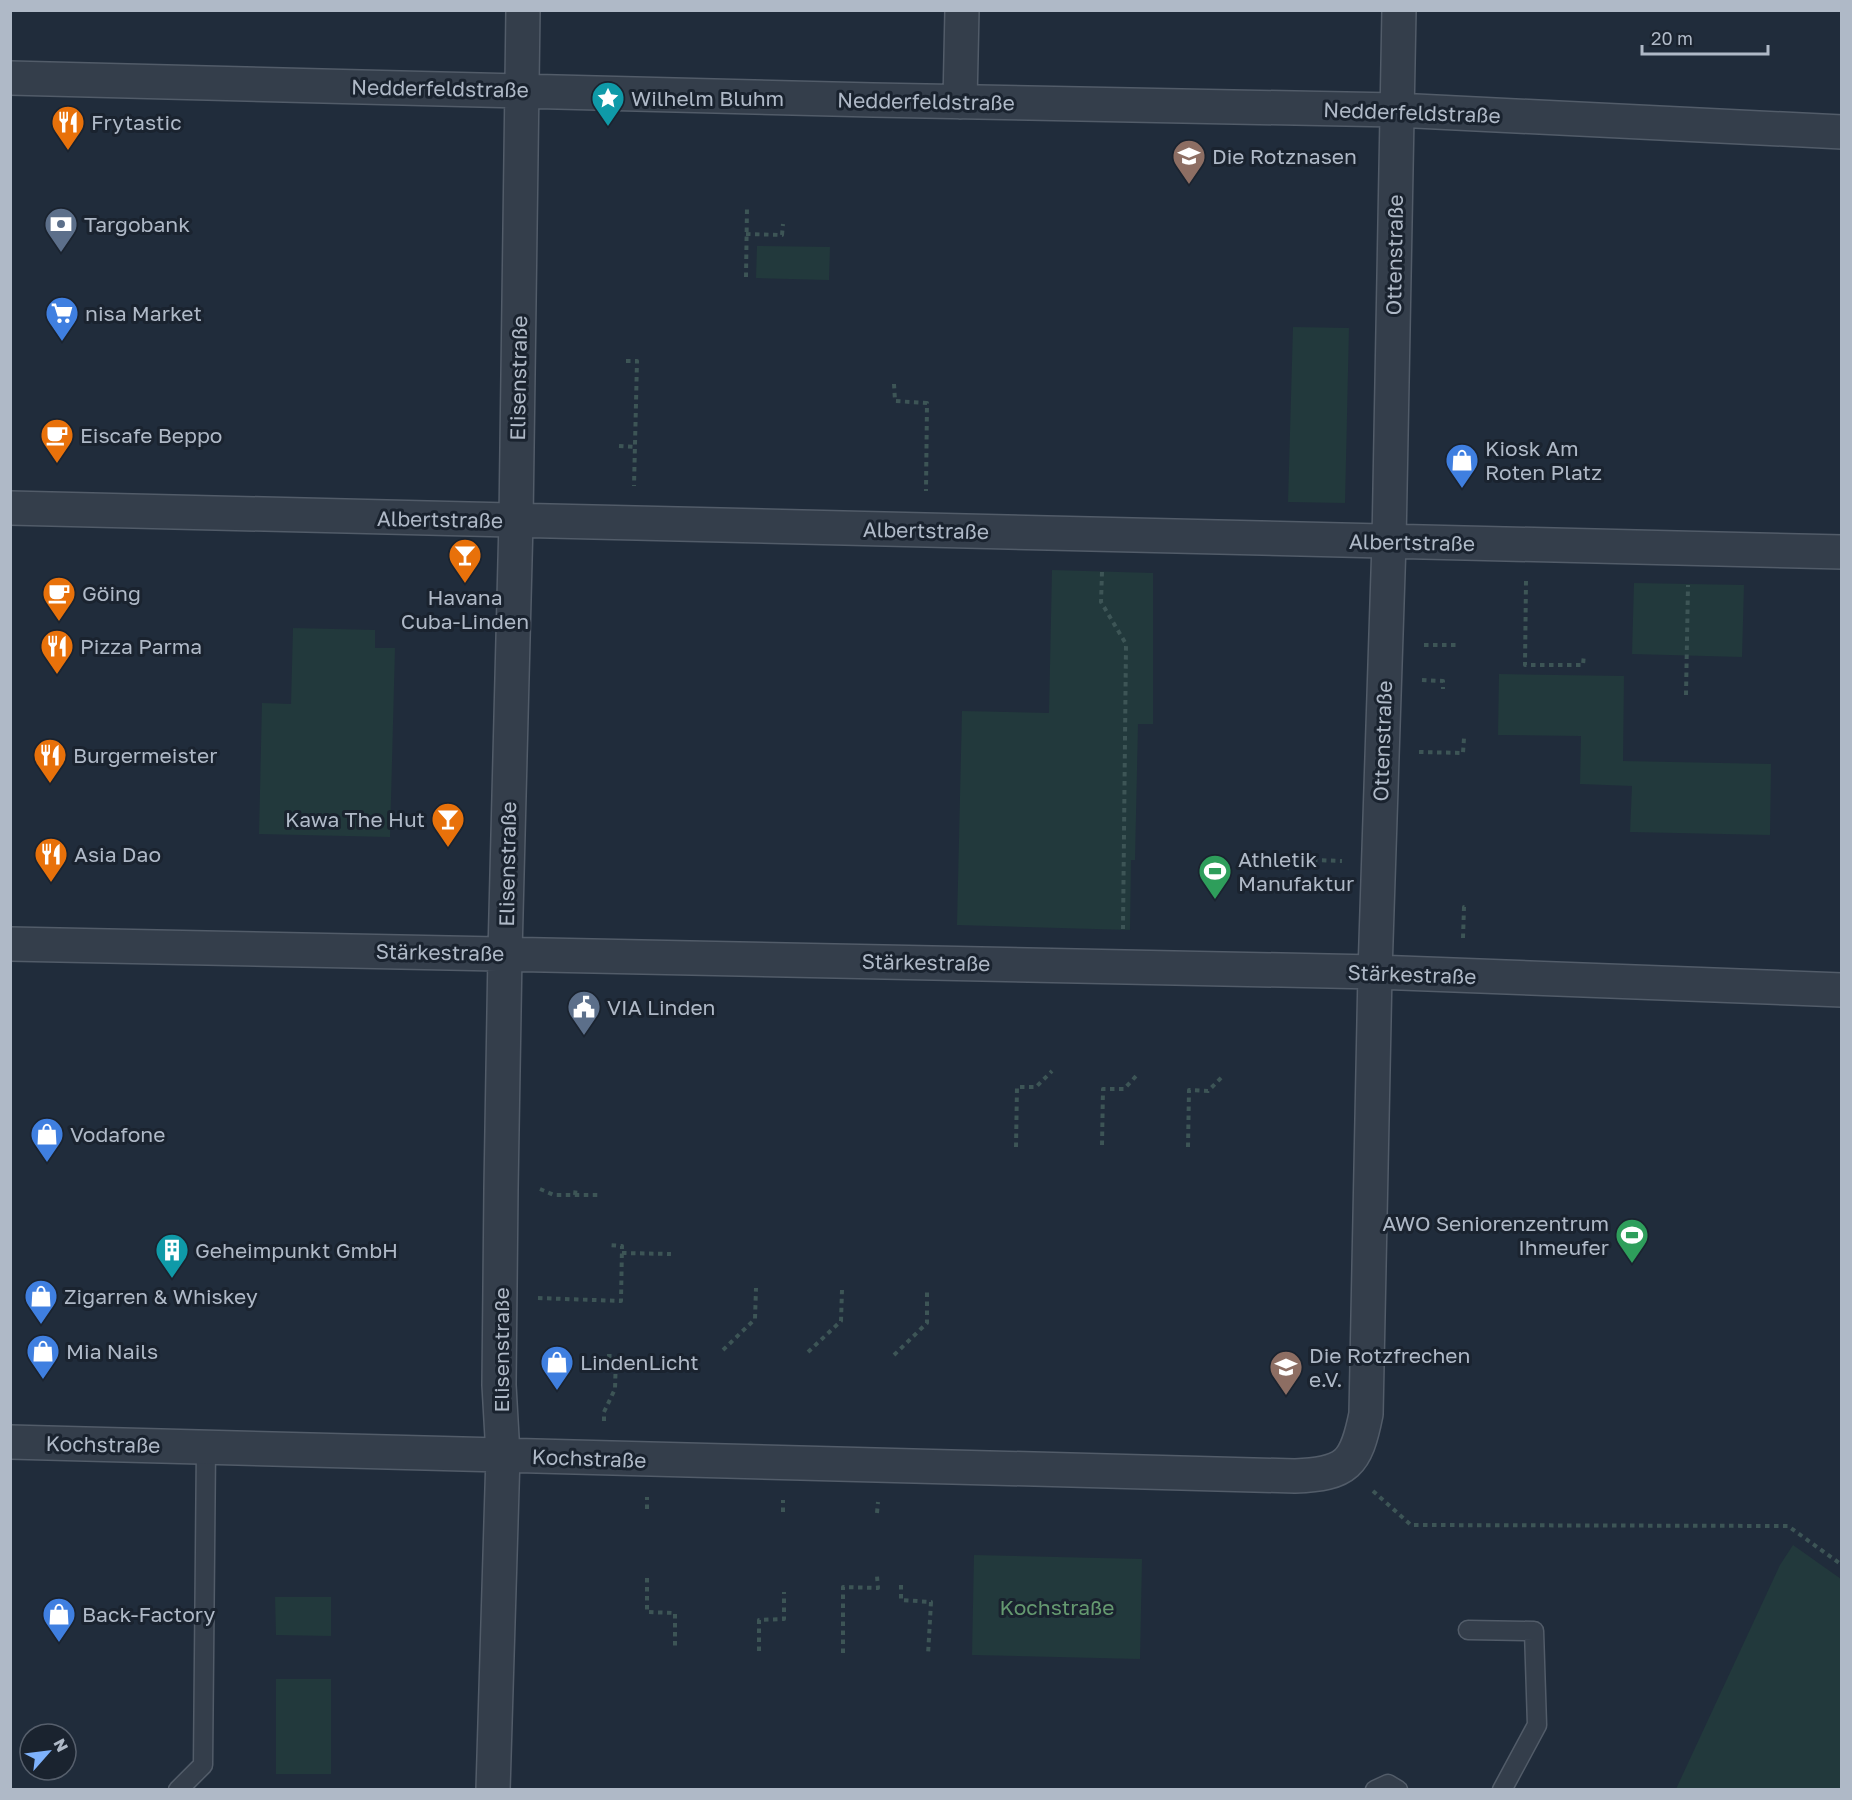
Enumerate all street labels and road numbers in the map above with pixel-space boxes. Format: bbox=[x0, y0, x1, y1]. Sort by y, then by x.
street label: Nedderfeldstraße bbox=[351, 73, 529, 103]
street label: Nedderfeldstraße bbox=[837, 86, 1015, 116]
street label: Nedderfeldstraße bbox=[1323, 96, 1501, 128]
street label: Ottenstraße bbox=[1380, 194, 1408, 316]
street label: Elisenstraße bbox=[504, 315, 532, 441]
street label: Albertstraße bbox=[377, 505, 503, 533]
street label: Albertstraße bbox=[863, 516, 989, 544]
street label: Albertstraße bbox=[1349, 528, 1475, 556]
street label: Ottenstraße bbox=[1367, 680, 1397, 802]
street label: Elisenstraße bbox=[493, 801, 521, 927]
street label: Stärkestraße bbox=[375, 938, 505, 966]
street label: Stärkestraße bbox=[861, 948, 991, 976]
street label: Stärkestraße bbox=[1347, 959, 1477, 989]
street label: Elisenstraße bbox=[488, 1287, 514, 1413]
street label: Kochstraße bbox=[45, 1430, 161, 1458]
street label: Kochstraße bbox=[531, 1443, 647, 1473]

